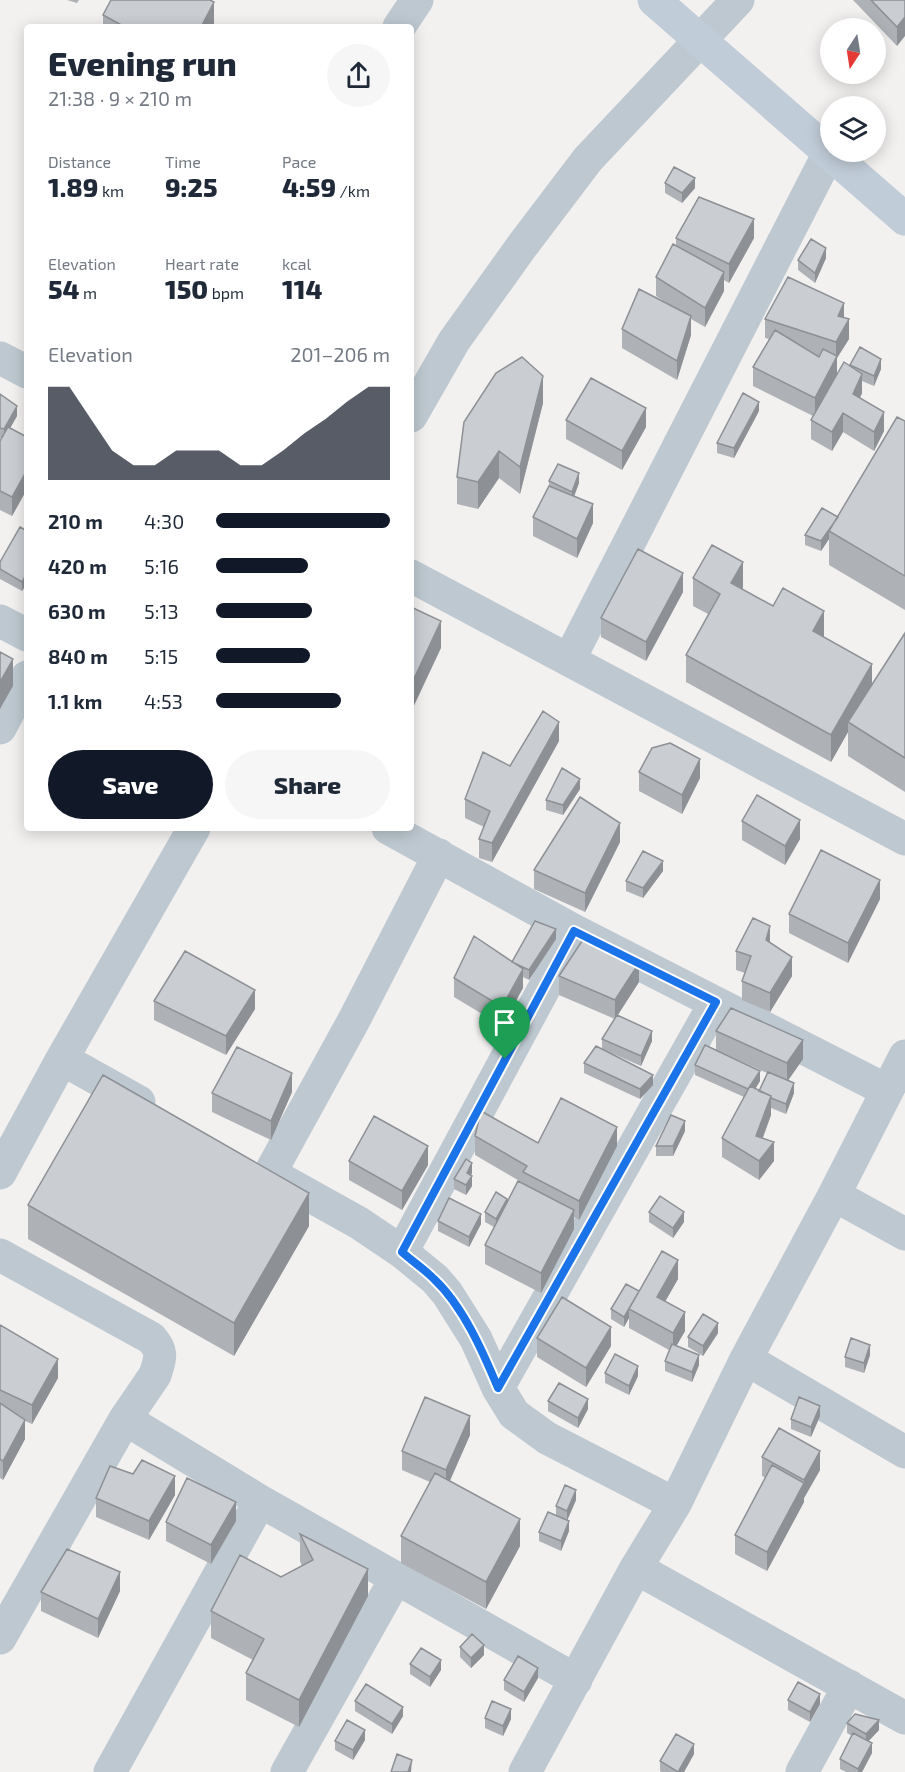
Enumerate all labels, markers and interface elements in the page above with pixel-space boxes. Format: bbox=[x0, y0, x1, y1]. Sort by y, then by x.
north arrow bbox=[820, 18, 886, 84]
map controls bbox=[820, 18, 886, 162]
text: Evening run bbox=[48, 43, 237, 83]
button: share bbox=[327, 44, 390, 107]
text: 21:38 · 9 × 210 m bbox=[48, 86, 192, 110]
button: layers bbox=[820, 96, 886, 162]
text: Distance bbox=[48, 152, 111, 171]
text: Time bbox=[165, 152, 201, 171]
text: Pace bbox=[282, 152, 316, 171]
text: 1.89 bbox=[48, 171, 98, 202]
text: 9:25 bbox=[165, 171, 218, 202]
text: 4:59 bbox=[282, 171, 336, 202]
text: km bbox=[98, 181, 124, 200]
text: /km bbox=[336, 181, 370, 200]
text: Elevation bbox=[48, 254, 116, 273]
text: Heart rate bbox=[165, 254, 239, 273]
text: kcal bbox=[282, 254, 311, 273]
text: 54 bbox=[48, 273, 79, 304]
text: 150 bbox=[165, 273, 208, 304]
text: 114 bbox=[282, 273, 322, 304]
text: m bbox=[79, 283, 97, 302]
text: bpm bbox=[208, 283, 244, 302]
text: Elevation bbox=[48, 342, 133, 366]
text: 201–206 m bbox=[290, 342, 390, 366]
text: 210 m bbox=[48, 509, 103, 533]
text: 4:30 bbox=[144, 509, 184, 533]
text: 420 m bbox=[48, 554, 107, 578]
text: 5:16 bbox=[144, 554, 179, 578]
text: 630 m bbox=[48, 599, 106, 623]
text: 5:13 bbox=[144, 599, 179, 623]
text: 840 m bbox=[48, 644, 108, 668]
text: 5:15 bbox=[144, 644, 178, 668]
text: 1.1 km bbox=[48, 689, 102, 713]
text: 4:53 bbox=[144, 689, 183, 713]
button: Save bbox=[48, 750, 213, 819]
button: Share bbox=[225, 750, 390, 819]
pin bbox=[479, 997, 530, 1059]
icon: arrive bbox=[488, 1006, 521, 1039]

